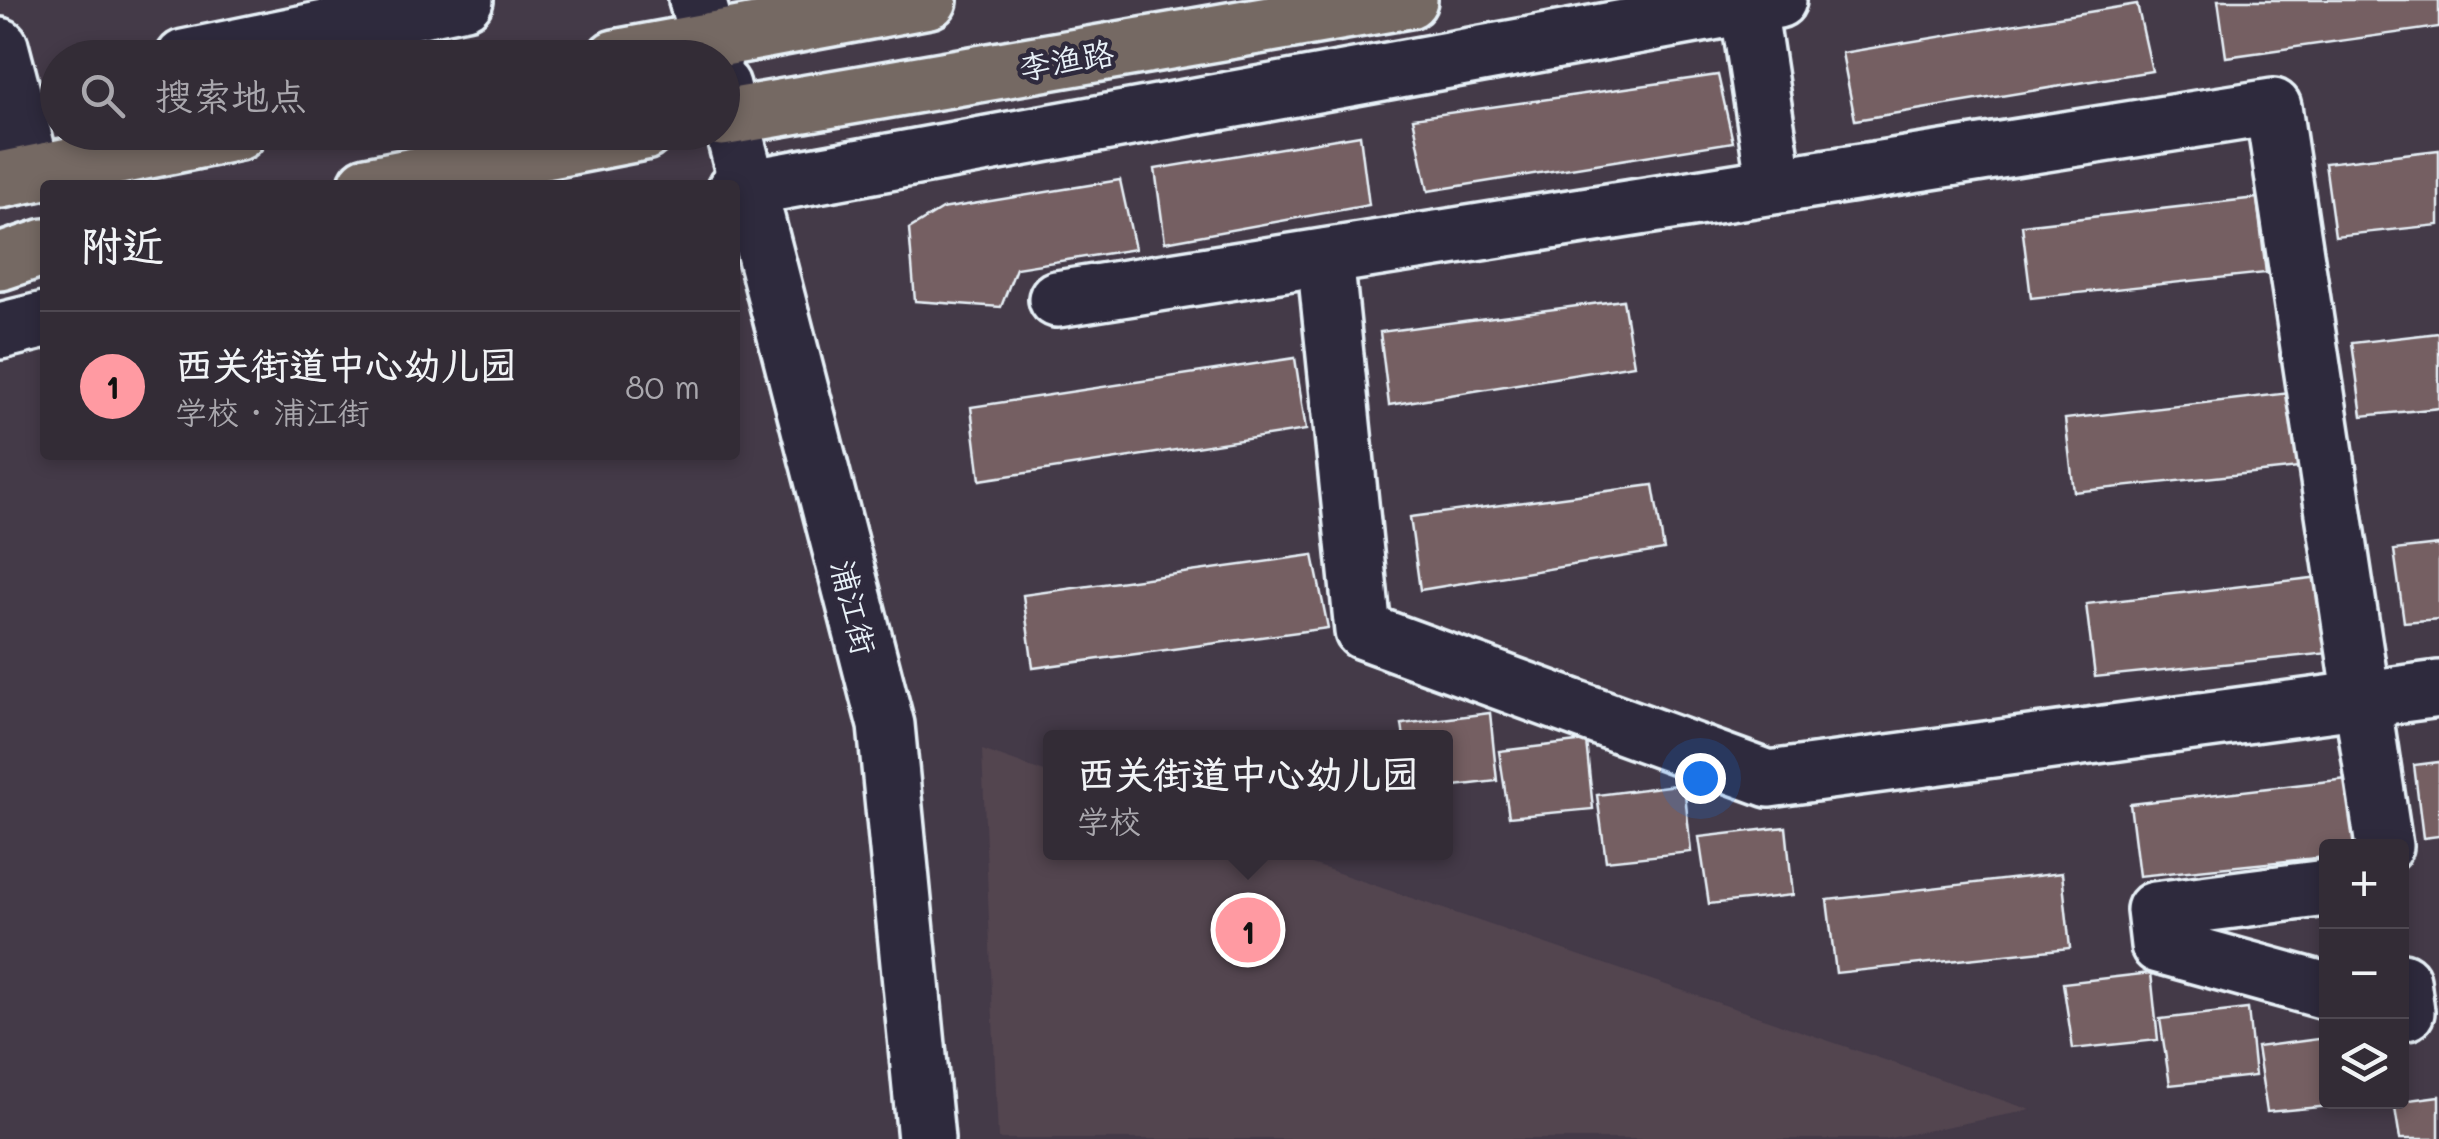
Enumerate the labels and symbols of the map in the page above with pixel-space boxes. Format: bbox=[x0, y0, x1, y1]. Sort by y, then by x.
street label: 李渔路 bbox=[1015, 30, 1117, 88]
street label: 浦江街 bbox=[823, 555, 887, 659]
your location bbox=[1675, 753, 1726, 804]
pin: 1 bbox=[1216, 892, 1280, 968]

